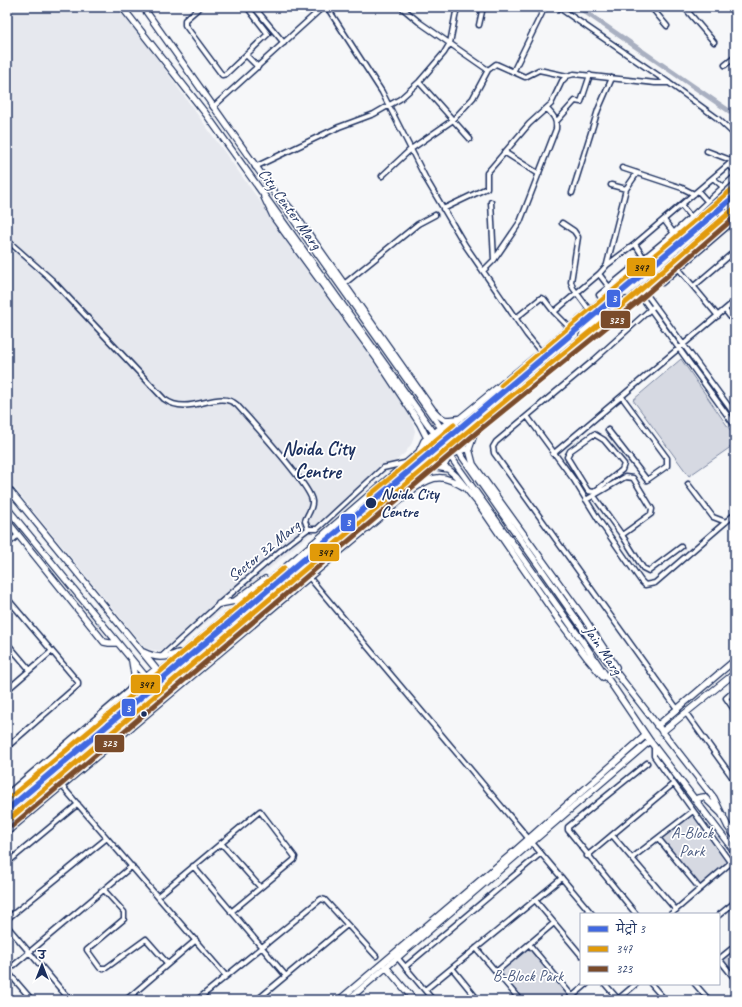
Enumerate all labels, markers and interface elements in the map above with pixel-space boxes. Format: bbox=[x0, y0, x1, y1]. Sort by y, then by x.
street label: City Center Marg bbox=[254, 165, 327, 255]
line badge: 347 bbox=[626, 257, 656, 277]
text: 347 bbox=[634, 260, 649, 274]
line badge: 3 bbox=[606, 289, 621, 308]
text: 3 bbox=[612, 291, 618, 305]
line badge: 323 bbox=[600, 310, 631, 329]
text: 323 bbox=[609, 313, 624, 327]
district label: Noida City Centre bbox=[282, 436, 356, 484]
place label: Noida City Centre bbox=[381, 484, 440, 522]
marker: Noida City Centre bbox=[364, 496, 378, 510]
line badge: 3 bbox=[340, 513, 356, 532]
street label: Sector 32 Marg bbox=[224, 515, 305, 586]
text: 3 bbox=[346, 515, 352, 529]
line badge: 347 bbox=[309, 543, 340, 562]
text: 347 bbox=[318, 545, 333, 559]
street label: Jain Marg bbox=[579, 621, 627, 680]
line badge: 347 bbox=[130, 674, 161, 694]
text: 347 bbox=[139, 677, 154, 691]
line badge: 3 bbox=[121, 698, 136, 717]
text: 3 bbox=[126, 701, 132, 715]
unlabelled marker bbox=[139, 709, 149, 719]
line badge: 323 bbox=[94, 734, 125, 753]
text: 323 bbox=[102, 736, 117, 750]
park label: A-Block Park bbox=[671, 823, 714, 861]
legend bbox=[580, 913, 720, 985]
text: मेट्रो 3 bbox=[615, 918, 647, 937]
text: 347 bbox=[616, 941, 633, 957]
north arrow bbox=[22, 945, 62, 985]
text: उ bbox=[37, 948, 47, 962]
text: 323 bbox=[616, 961, 634, 977]
park label: B-Block Park bbox=[493, 966, 564, 986]

